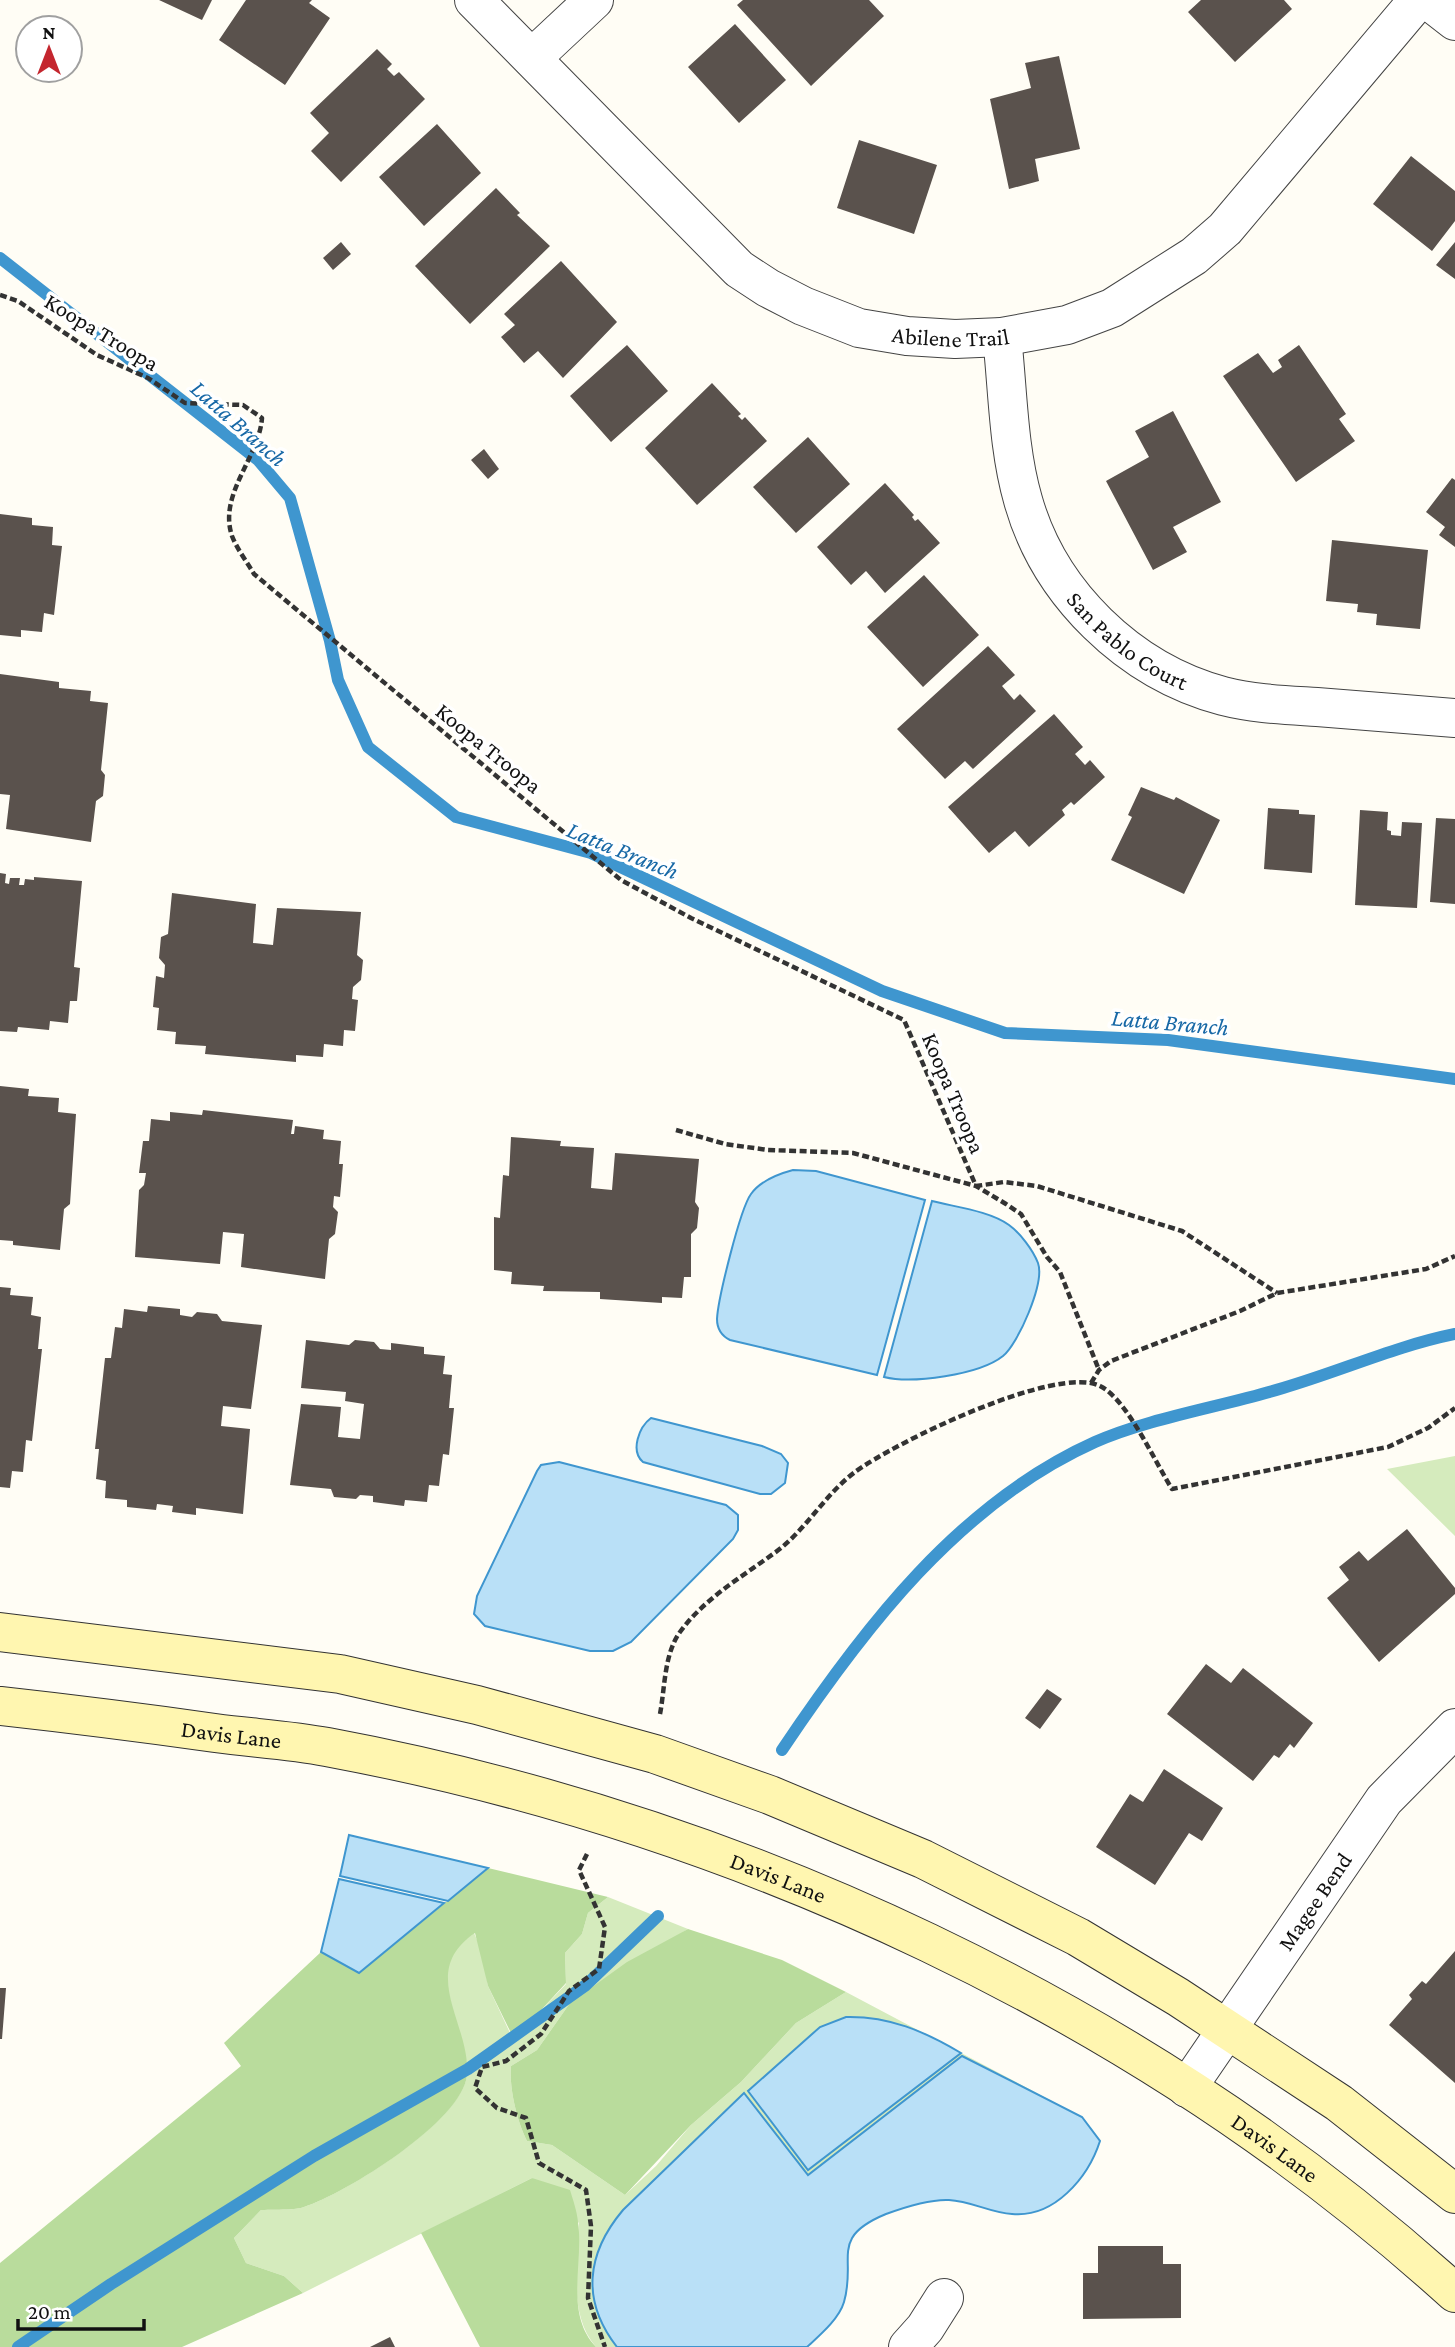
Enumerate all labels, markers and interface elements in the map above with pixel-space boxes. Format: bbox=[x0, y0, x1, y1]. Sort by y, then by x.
north arrow bbox=[14, 14, 84, 84]
text: N bbox=[43, 22, 56, 43]
street label: Koopa Troopa bbox=[40, 288, 164, 376]
street label: Abilene Trail bbox=[890, 321, 1011, 352]
water label: Latta Branch bbox=[186, 374, 292, 472]
street label: San Pablo Court bbox=[1062, 587, 1192, 695]
street label: Koopa Troopa bbox=[431, 697, 547, 799]
water label: Latta Branch bbox=[563, 815, 683, 885]
water label: Latta Branch bbox=[1110, 1003, 1230, 1041]
street label: Koopa Troopa bbox=[917, 1029, 991, 1158]
street label: Davis Lane bbox=[180, 1715, 283, 1753]
street label: Davis Lane bbox=[727, 1847, 830, 1908]
street label: Magee Bend bbox=[1272, 1848, 1357, 1955]
street label: Davis Lane bbox=[1227, 2108, 1323, 2188]
scale bar bbox=[18, 2288, 144, 2332]
text: 20 m bbox=[28, 2300, 71, 2324]

